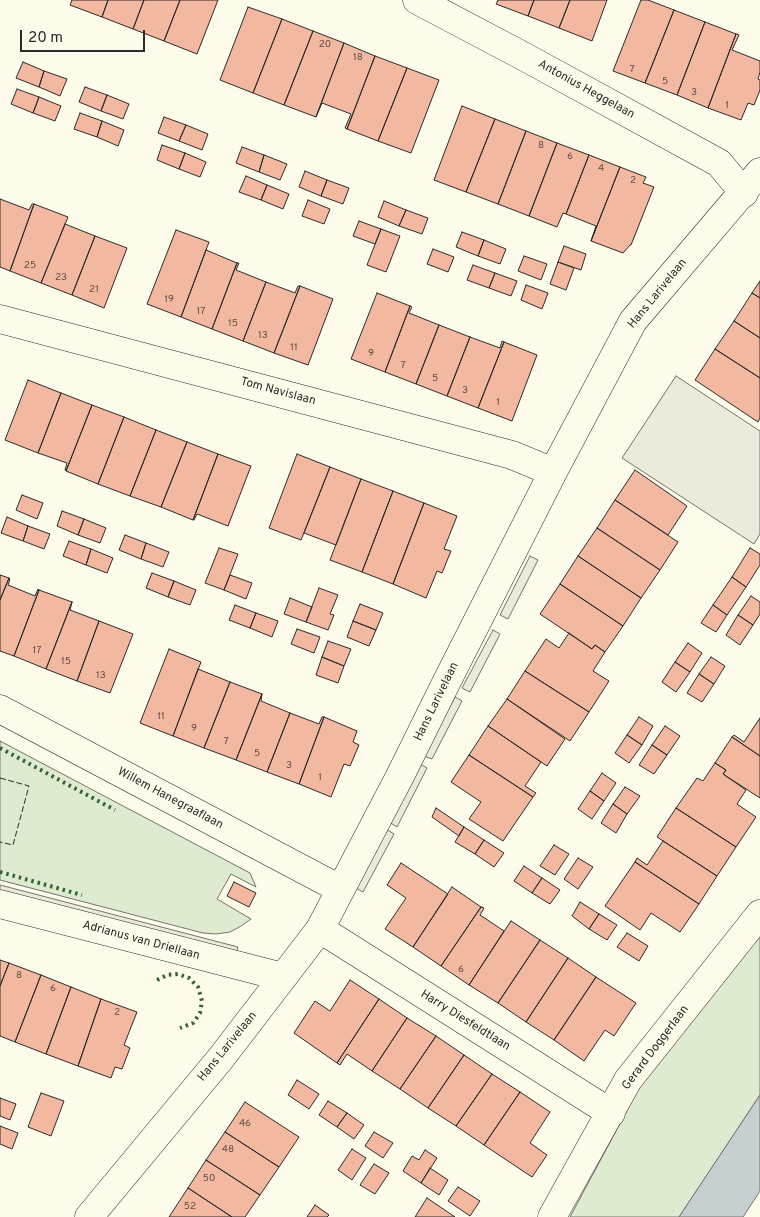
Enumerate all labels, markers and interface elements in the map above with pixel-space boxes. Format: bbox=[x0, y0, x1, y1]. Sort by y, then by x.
scale bar bbox=[22, 20, 148, 52]
text: 20 m bbox=[28, 29, 63, 48]
house number: 20 bbox=[319, 39, 331, 51]
house number: 18 bbox=[353, 52, 363, 64]
street label: Antonius Heggelaan bbox=[535, 57, 637, 123]
house number: 7 bbox=[629, 64, 635, 76]
house number: 5 bbox=[662, 76, 668, 88]
house number: 3 bbox=[691, 87, 697, 99]
house number: 1 bbox=[725, 100, 729, 112]
house number: 8 bbox=[538, 140, 544, 152]
house number: 6 bbox=[567, 151, 573, 163]
house number: 4 bbox=[598, 163, 604, 175]
house number: 2 bbox=[630, 175, 636, 187]
street label: Hans Larivelaan bbox=[625, 256, 691, 332]
house number: 25 bbox=[24, 260, 36, 272]
house number: 23 bbox=[55, 272, 67, 284]
house number: 21 bbox=[89, 284, 99, 296]
house number: 19 bbox=[164, 294, 174, 306]
house number: 17 bbox=[197, 306, 205, 318]
house number: 15 bbox=[228, 318, 238, 330]
house number: 13 bbox=[258, 330, 268, 342]
house number: 11 bbox=[290, 342, 298, 354]
house number: 9 bbox=[368, 348, 374, 360]
house number: 7 bbox=[400, 360, 406, 372]
house number: 5 bbox=[432, 373, 438, 385]
street label: Tom Navislaan bbox=[239, 375, 317, 409]
house number: 3 bbox=[462, 385, 468, 397]
house number: 1 bbox=[496, 397, 500, 409]
house number: 17 bbox=[33, 645, 41, 657]
house number: 15 bbox=[61, 656, 71, 668]
street label: Hans Larivelaan bbox=[412, 660, 462, 744]
house number: 13 bbox=[96, 670, 106, 682]
house number: 11 bbox=[157, 711, 165, 723]
house number: 9 bbox=[191, 723, 197, 735]
house number: 7 bbox=[223, 736, 229, 748]
house number: 5 bbox=[254, 748, 260, 760]
house number: 3 bbox=[286, 760, 292, 772]
street label: Willem Hanegraaflaan bbox=[115, 765, 225, 833]
house number: 1 bbox=[318, 772, 322, 784]
street label: Adrianus van Driellaan bbox=[81, 918, 201, 964]
house number: 6 bbox=[458, 964, 464, 976]
house number: 8 bbox=[16, 970, 22, 982]
house number: 6 bbox=[50, 983, 56, 995]
street label: Harry Diesfeldtlaan bbox=[417, 988, 513, 1054]
street label: Gerard Doggerlaan bbox=[620, 1003, 692, 1093]
house number: 2 bbox=[114, 1007, 120, 1019]
street label: Hans Larivelaan bbox=[195, 1009, 261, 1085]
house number: 46 bbox=[239, 1118, 251, 1130]
house number: 48 bbox=[222, 1144, 234, 1156]
house number: 50 bbox=[203, 1173, 215, 1185]
house number: 52 bbox=[184, 1201, 196, 1213]

